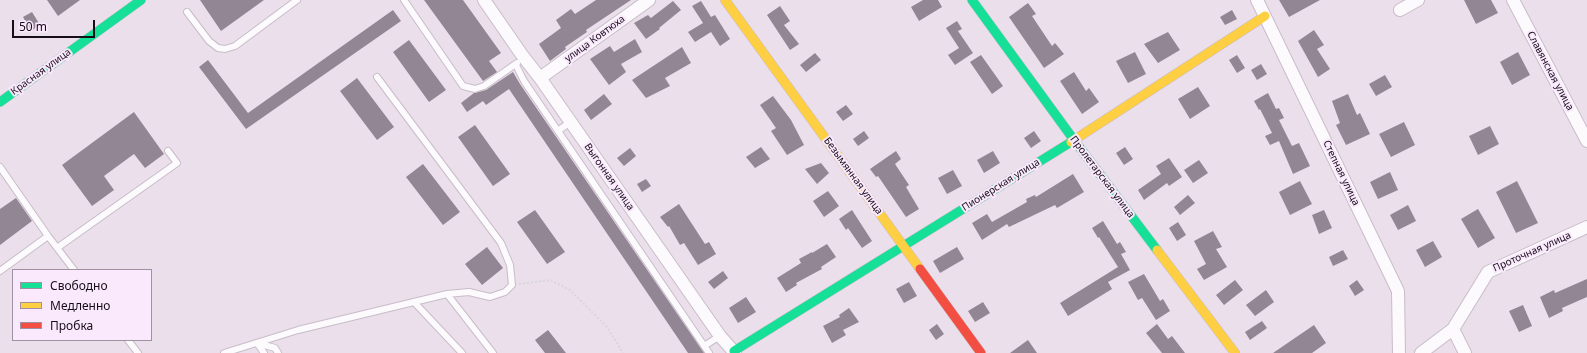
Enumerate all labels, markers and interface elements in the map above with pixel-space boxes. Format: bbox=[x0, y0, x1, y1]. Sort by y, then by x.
scale bar bbox=[14, 12, 97, 38]
street label: улица Ковтюха bbox=[563, 13, 627, 65]
text: 50 m bbox=[19, 18, 47, 35]
street label: Славянская улица bbox=[1524, 29, 1576, 113]
street label: Красная улица bbox=[9, 46, 73, 98]
street label: Пролетарская улица bbox=[1067, 134, 1137, 220]
street label: Безымянная улица bbox=[821, 135, 885, 217]
street label: Степная улица bbox=[1320, 138, 1362, 208]
street label: Выгонная улица bbox=[581, 141, 637, 213]
street label: Пионерская улица bbox=[960, 156, 1042, 214]
street label: Проточная улица bbox=[1491, 229, 1573, 275]
legend bbox=[12, 269, 152, 341]
text: Свободно bbox=[50, 277, 108, 294]
text: Медленно bbox=[50, 297, 110, 314]
text: Пробка bbox=[50, 317, 93, 334]

